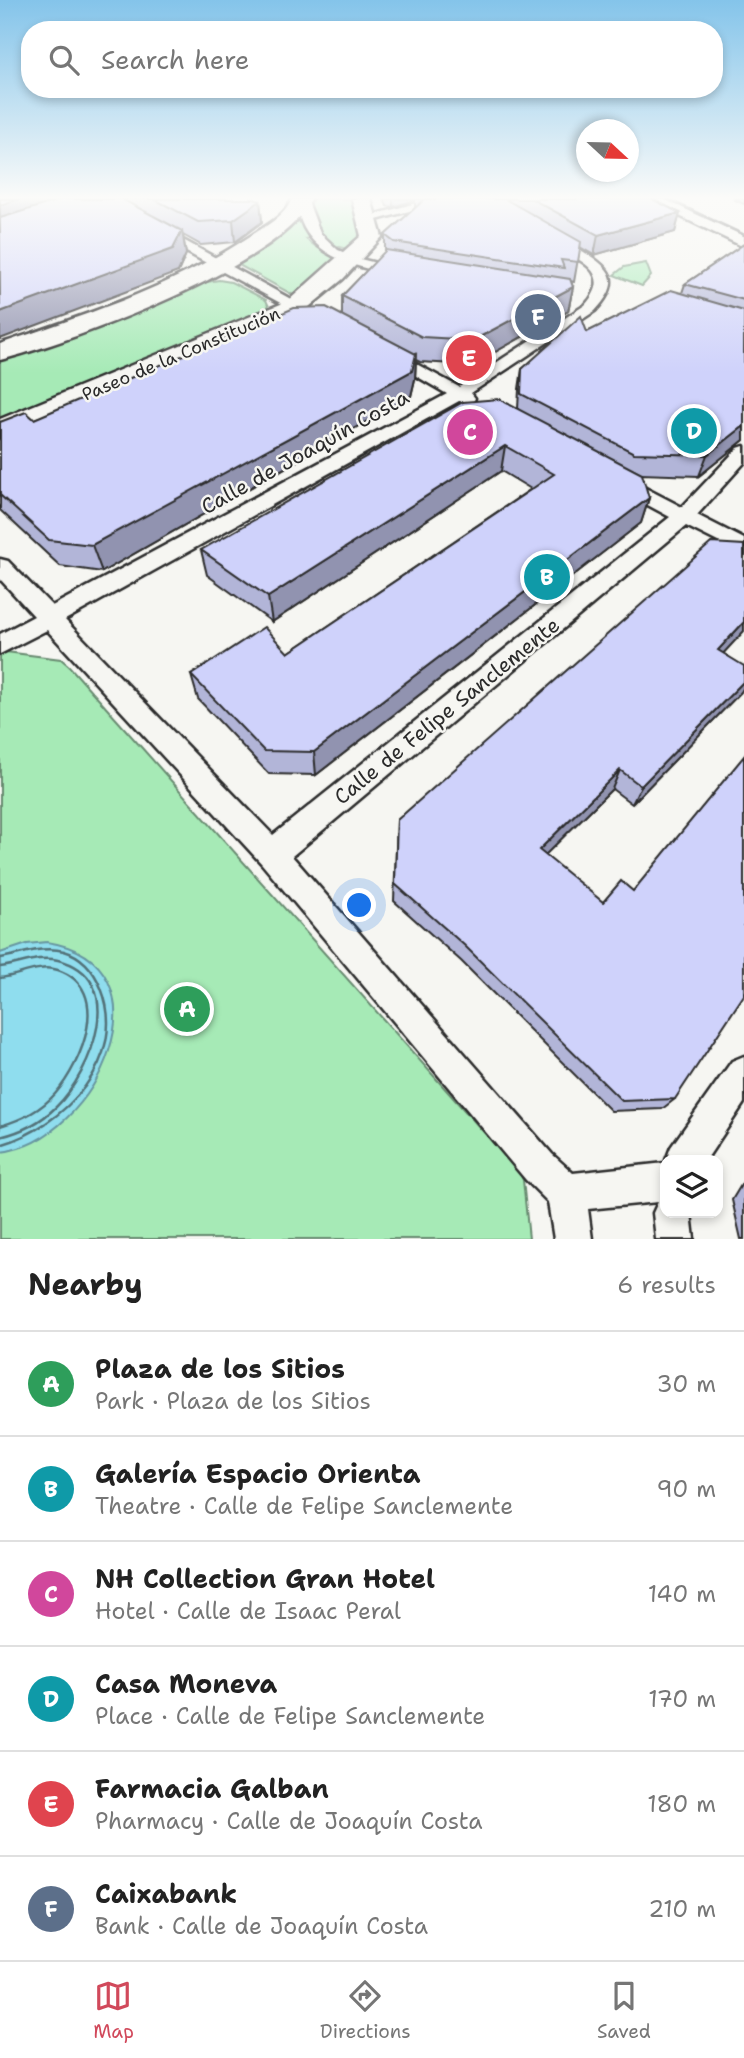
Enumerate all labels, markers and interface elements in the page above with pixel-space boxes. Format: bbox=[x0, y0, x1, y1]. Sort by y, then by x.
search box bbox=[21, 21, 723, 98]
icon: search bbox=[45, 41, 83, 79]
text: Search here bbox=[101, 42, 250, 77]
north arrow bbox=[576, 119, 639, 182]
pin: F bbox=[515, 291, 561, 343]
street label: Paseo de la Constitución bbox=[78, 301, 284, 407]
pin: E bbox=[446, 332, 492, 384]
street label: Calle de Joaquín Costa bbox=[196, 383, 414, 521]
pin: D bbox=[671, 405, 717, 457]
pin: C bbox=[447, 406, 493, 458]
pin: B bbox=[524, 551, 570, 603]
street label: Calle de Felipe Sanclemente bbox=[328, 611, 566, 811]
your location bbox=[342, 888, 376, 922]
pin: A bbox=[164, 983, 210, 1035]
map controls bbox=[660, 1155, 723, 1218]
button: layers bbox=[660, 1155, 723, 1218]
text: Nearby bbox=[28, 1264, 143, 1305]
text: 6 results bbox=[617, 1270, 716, 1300]
text: Plaza de los Sitios bbox=[95, 1351, 345, 1386]
text: A bbox=[42, 1369, 60, 1399]
text: 30 m bbox=[657, 1369, 716, 1399]
text: Park · Plaza de los Sitios bbox=[95, 1386, 371, 1416]
text: Galería Espacio Orienta bbox=[95, 1456, 420, 1491]
text: B bbox=[44, 1474, 58, 1504]
text: 90 m bbox=[656, 1474, 716, 1504]
text: Theatre · Calle de Felipe Sanclemente bbox=[95, 1491, 513, 1521]
text: NH Collection Gran Hotel bbox=[95, 1561, 435, 1596]
text: C bbox=[44, 1579, 58, 1609]
text: 140 m bbox=[648, 1579, 716, 1609]
text: Hotel · Calle de Isaac Peral bbox=[95, 1596, 401, 1626]
text: Casa Moneva bbox=[95, 1666, 277, 1701]
text: D bbox=[43, 1684, 59, 1714]
text: 170 m bbox=[648, 1684, 716, 1714]
text: Place · Calle de Felipe Sanclemente bbox=[95, 1701, 485, 1731]
text: Farmacia Galban bbox=[95, 1771, 329, 1806]
text: E bbox=[43, 1789, 59, 1819]
text: 180 m bbox=[647, 1789, 716, 1819]
text: Pharmacy · Calle de Joaquín Costa bbox=[95, 1806, 482, 1836]
text: Caixabank bbox=[95, 1876, 237, 1911]
text: F bbox=[44, 1894, 58, 1924]
text: 210 m bbox=[648, 1894, 716, 1924]
text: Bank · Calle de Joaquín Costa bbox=[95, 1911, 428, 1941]
tab: Map bbox=[93, 1977, 134, 2044]
tab: Directions bbox=[320, 1977, 411, 2044]
tab: Saved bbox=[597, 1977, 651, 2044]

